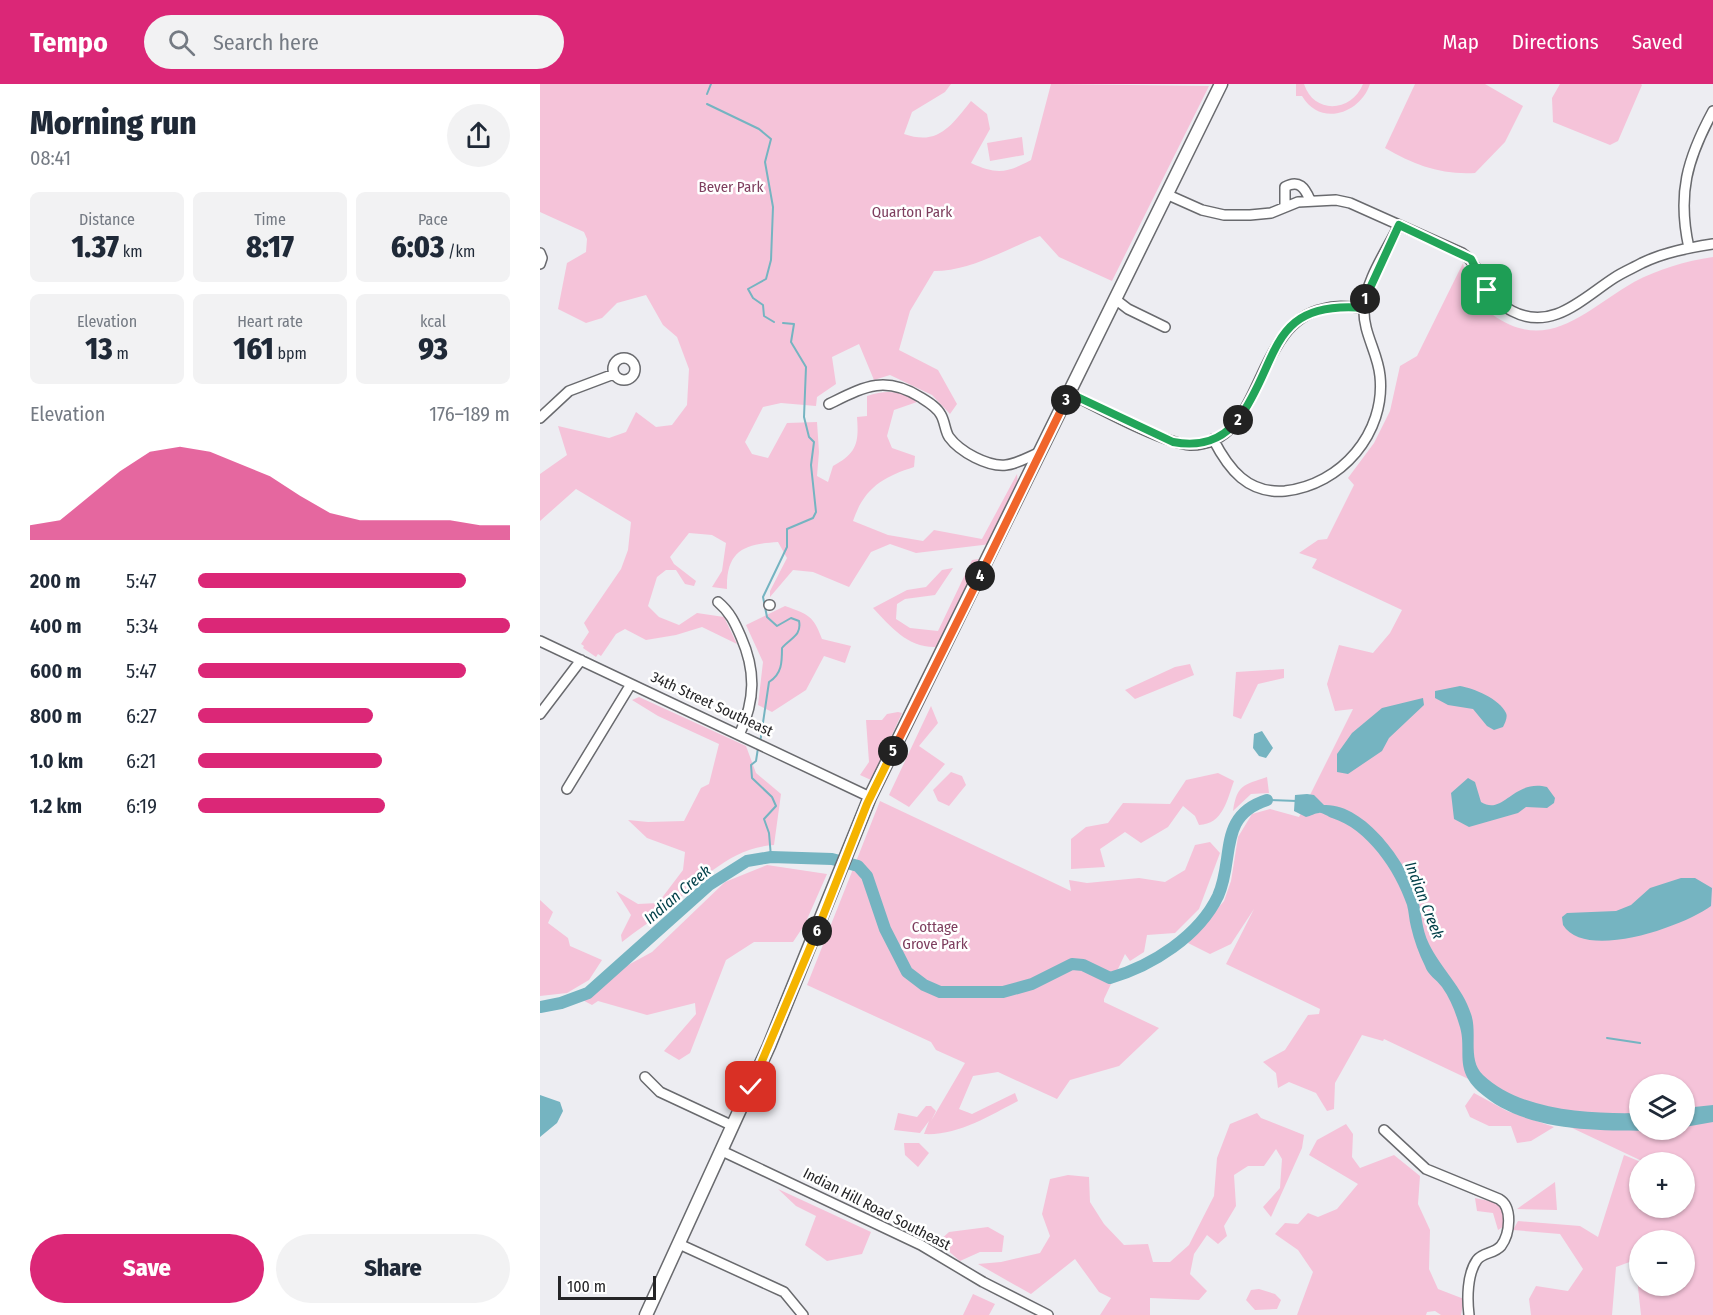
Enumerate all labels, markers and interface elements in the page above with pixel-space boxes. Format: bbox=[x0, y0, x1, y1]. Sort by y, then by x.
search box bbox=[144, 15, 564, 69]
text: Tempo bbox=[30, 26, 108, 59]
icon: search bbox=[165, 26, 198, 59]
text: Search here bbox=[213, 29, 319, 56]
text: Map bbox=[1442, 29, 1479, 55]
text: Directions bbox=[1512, 29, 1599, 55]
text: Saved bbox=[1632, 29, 1683, 55]
text: Morning run bbox=[30, 103, 197, 143]
button: share bbox=[447, 104, 510, 167]
text: 08:41 bbox=[30, 146, 71, 170]
park label: Bever Park bbox=[699, 178, 763, 196]
park label: Quarton Park bbox=[872, 203, 952, 221]
text: Distance bbox=[79, 210, 135, 229]
text: Time bbox=[254, 210, 286, 229]
text: Pace bbox=[418, 210, 448, 229]
text: 1.37 bbox=[71, 229, 119, 265]
text: 8:17 bbox=[246, 229, 294, 265]
text: 6:03 bbox=[391, 229, 444, 265]
text: km bbox=[119, 242, 143, 261]
text: /km bbox=[444, 242, 475, 261]
pin bbox=[1461, 264, 1512, 315]
icon: arrive bbox=[1470, 273, 1503, 306]
pin: 1 bbox=[1350, 284, 1380, 314]
text: 1 bbox=[1362, 289, 1368, 308]
text: Elevation bbox=[77, 312, 137, 331]
text: Heart rate bbox=[237, 312, 303, 331]
text: kcal bbox=[420, 312, 446, 331]
text: 13 bbox=[85, 331, 113, 367]
text: 161 bbox=[233, 331, 274, 367]
text: 93 bbox=[418, 331, 448, 367]
text: m bbox=[113, 344, 129, 363]
text: bpm bbox=[274, 344, 307, 363]
pin: 3 bbox=[1051, 385, 1081, 415]
text: 3 bbox=[1062, 390, 1070, 409]
text: Elevation bbox=[30, 402, 105, 426]
text: 176–189 m bbox=[429, 402, 510, 426]
pin: 2 bbox=[1223, 405, 1253, 435]
text: 2 bbox=[1234, 410, 1242, 429]
pin: 4 bbox=[965, 561, 995, 591]
text: 4 bbox=[976, 566, 984, 585]
text: 200 m bbox=[30, 569, 81, 593]
text: 5:47 bbox=[126, 569, 157, 593]
text: 400 m bbox=[30, 614, 82, 638]
text: 5:34 bbox=[126, 614, 158, 638]
text: 600 m bbox=[30, 659, 82, 683]
text: 5:47 bbox=[126, 659, 157, 683]
street label: 34th Street Southeast bbox=[648, 668, 776, 740]
text: 800 m bbox=[30, 704, 82, 728]
text: 6:27 bbox=[126, 704, 157, 728]
pin: 5 bbox=[878, 736, 908, 766]
text: 5 bbox=[889, 741, 897, 760]
text: 1.0 km bbox=[30, 749, 83, 773]
text: 6:21 bbox=[126, 749, 156, 773]
text: 1.2 km bbox=[30, 794, 82, 818]
text: 6:19 bbox=[126, 794, 157, 818]
water label: Indian Creek bbox=[1401, 859, 1448, 942]
water label: Indian Creek bbox=[640, 861, 715, 928]
pin: 6 bbox=[802, 916, 832, 946]
park label: Cottage Grove Park bbox=[902, 918, 968, 953]
text: 6 bbox=[813, 921, 821, 940]
pin bbox=[725, 1061, 776, 1112]
icon: check bbox=[734, 1070, 767, 1103]
map controls bbox=[1629, 1074, 1695, 1296]
button: layers bbox=[1629, 1074, 1695, 1140]
button: + bbox=[1629, 1152, 1695, 1218]
street label: Indian Hill Road Southeast bbox=[800, 1164, 954, 1254]
button: − bbox=[1629, 1230, 1695, 1296]
button: Save bbox=[30, 1234, 264, 1303]
button: Share bbox=[276, 1234, 510, 1303]
scale bar bbox=[558, 1273, 656, 1300]
text: 100 m bbox=[567, 1277, 606, 1296]

